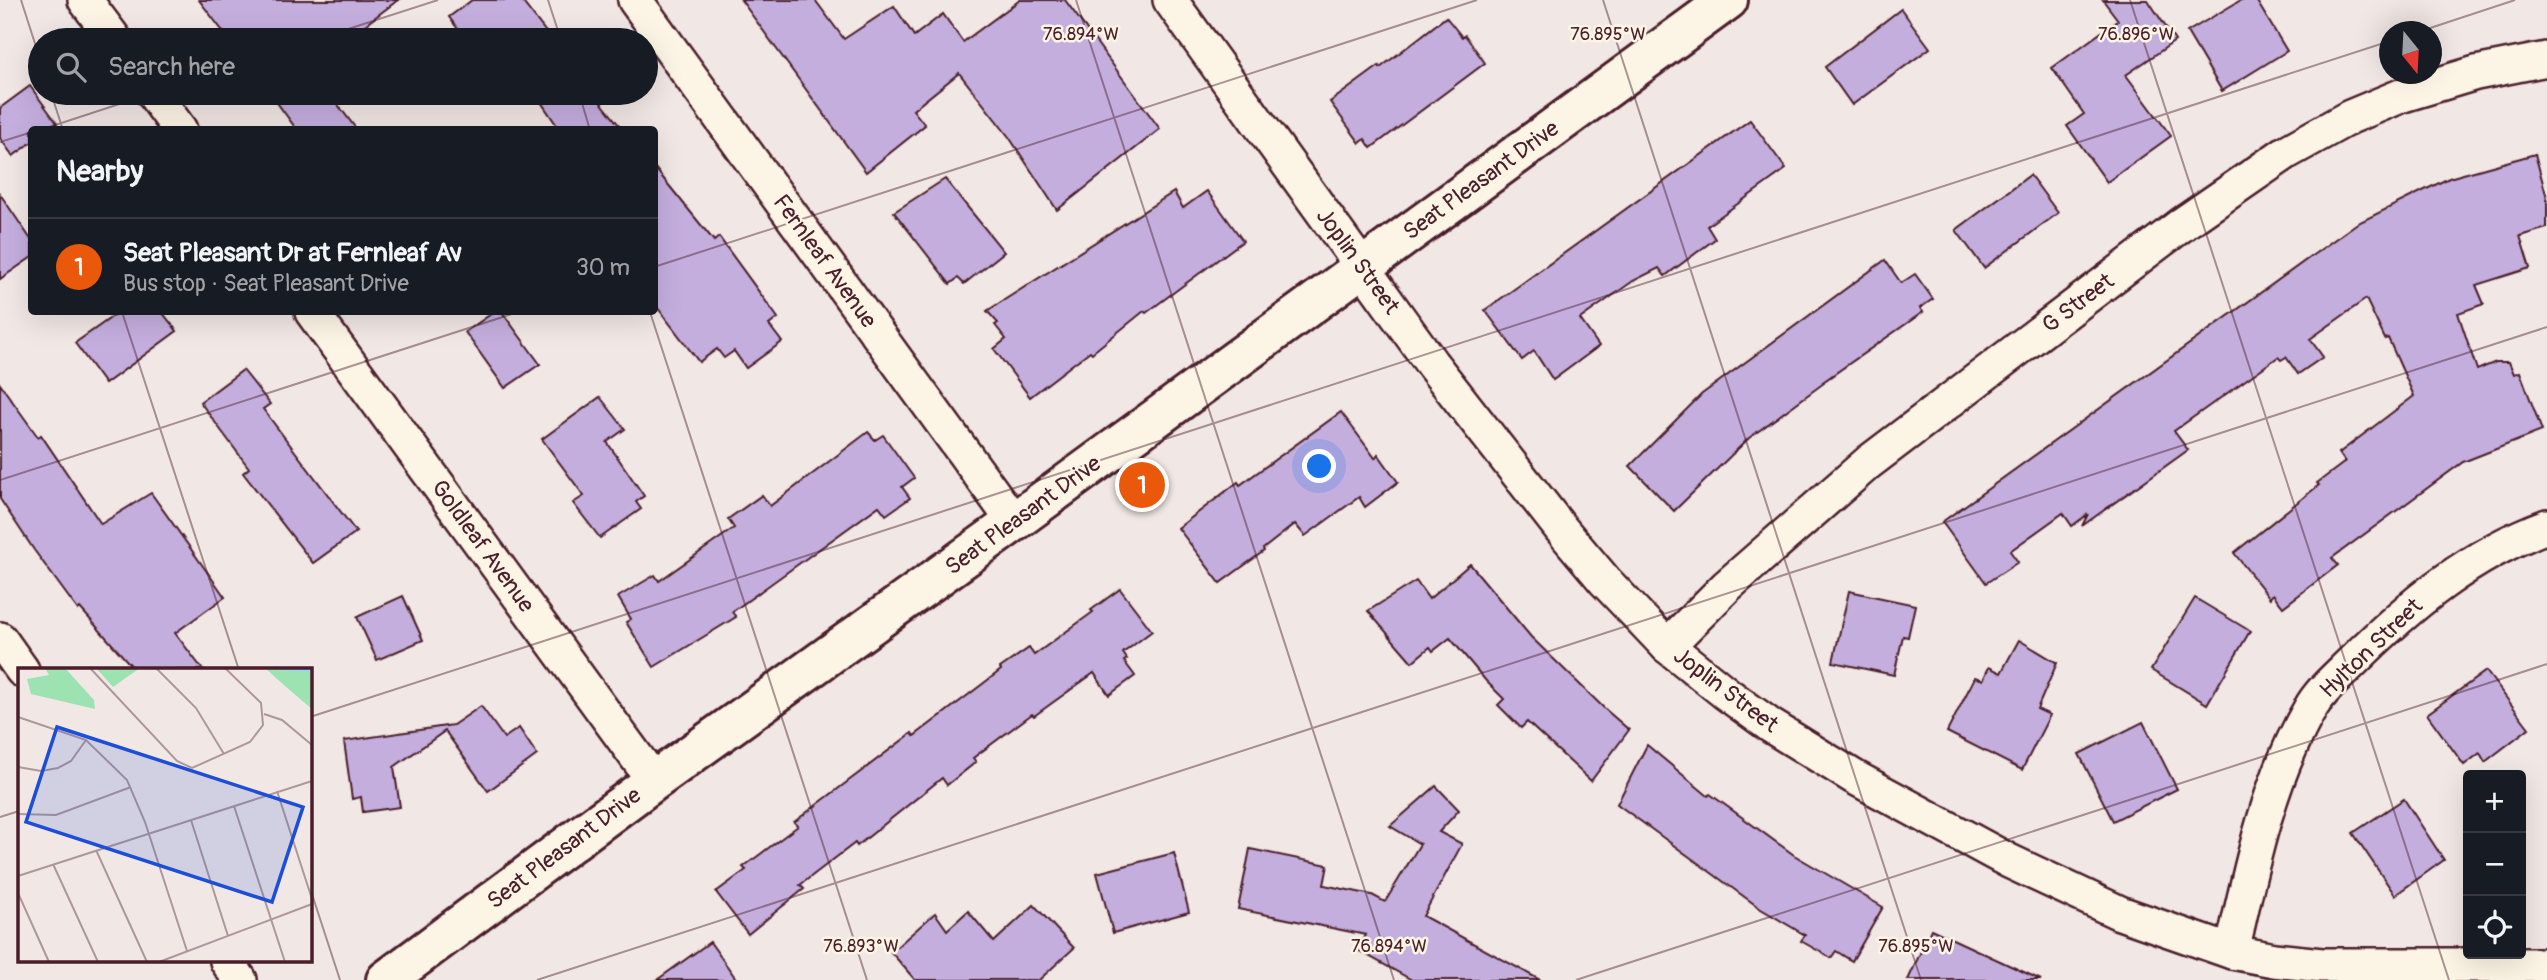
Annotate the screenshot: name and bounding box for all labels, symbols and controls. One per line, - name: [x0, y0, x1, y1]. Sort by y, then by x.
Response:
- north arrow: [2379, 21, 2442, 84]
- text: 76.894°W: [1043, 23, 1119, 46]
- text: 76.895°W: [1570, 23, 1646, 46]
- text: 76.896°W: [2098, 23, 2174, 46]
- search box: [28, 28, 658, 105]
- icon: search: [52, 48, 90, 86]
- text: Search here: [108, 51, 235, 83]
- street label: Seat Pleasant Drive: [1397, 113, 1565, 246]
- text: Nearby: [56, 153, 143, 190]
- street label: Fernleaf Avenue: [767, 188, 884, 334]
- street label: Joplin Street: [1310, 202, 1407, 320]
- text: Seat Pleasant Dr at Fernleaf Av: [123, 237, 462, 269]
- text: 1: [75, 253, 84, 282]
- text: 30 m: [576, 253, 630, 282]
- street label: G Street: [2036, 266, 2120, 339]
- text: Bus stop · Seat Pleasant Drive: [123, 269, 409, 298]
- street label: Seat Pleasant Drive: [939, 448, 1107, 581]
- your location: [1302, 449, 1336, 483]
- pin: 1: [1119, 459, 1165, 511]
- street label: Goldleaf Avenue: [425, 474, 541, 619]
- street label: Hylton Street: [2314, 591, 2429, 704]
- street label: Joplin Street: [1668, 641, 1785, 739]
- inset map: [18, 668, 312, 962]
- map controls: [2463, 770, 2526, 959]
- button: +: [2463, 770, 2526, 833]
- street label: Seat Pleasant Drive: [481, 780, 647, 915]
- button: −: [2463, 833, 2526, 896]
- button: locate: [2463, 896, 2526, 959]
- text: 76.893°W: [823, 935, 899, 958]
- text: 76.894°W: [1351, 935, 1427, 958]
- text: 76.895°W: [1878, 935, 1954, 958]

